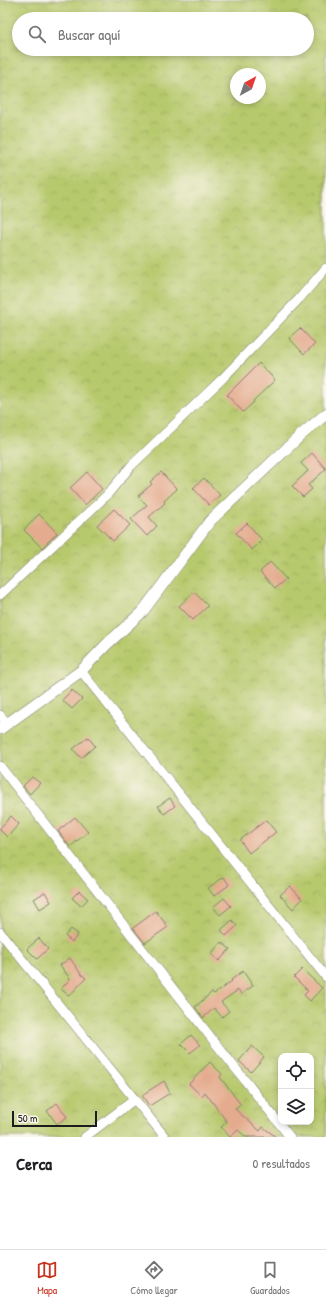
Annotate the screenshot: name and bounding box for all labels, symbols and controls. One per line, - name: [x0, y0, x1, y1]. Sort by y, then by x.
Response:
- search box: [12, 12, 314, 56]
- icon: search: [26, 23, 48, 45]
- text: Buscar aquí: [58, 24, 121, 45]
- north arrow: [230, 68, 266, 104]
- map controls: [278, 1053, 314, 1125]
- button: locate: [278, 1053, 314, 1089]
- button: layers: [278, 1089, 314, 1125]
- scale bar: [12, 1109, 97, 1128]
- text: 50 m: [18, 1111, 38, 1125]
- text: Cerca: [16, 1152, 52, 1175]
- text: 0 resultados: [252, 1154, 310, 1172]
- tab: Mapa: [36, 1259, 58, 1297]
- tab: Cómo llegar: [130, 1259, 178, 1297]
- tab: Guardados: [250, 1259, 290, 1297]

